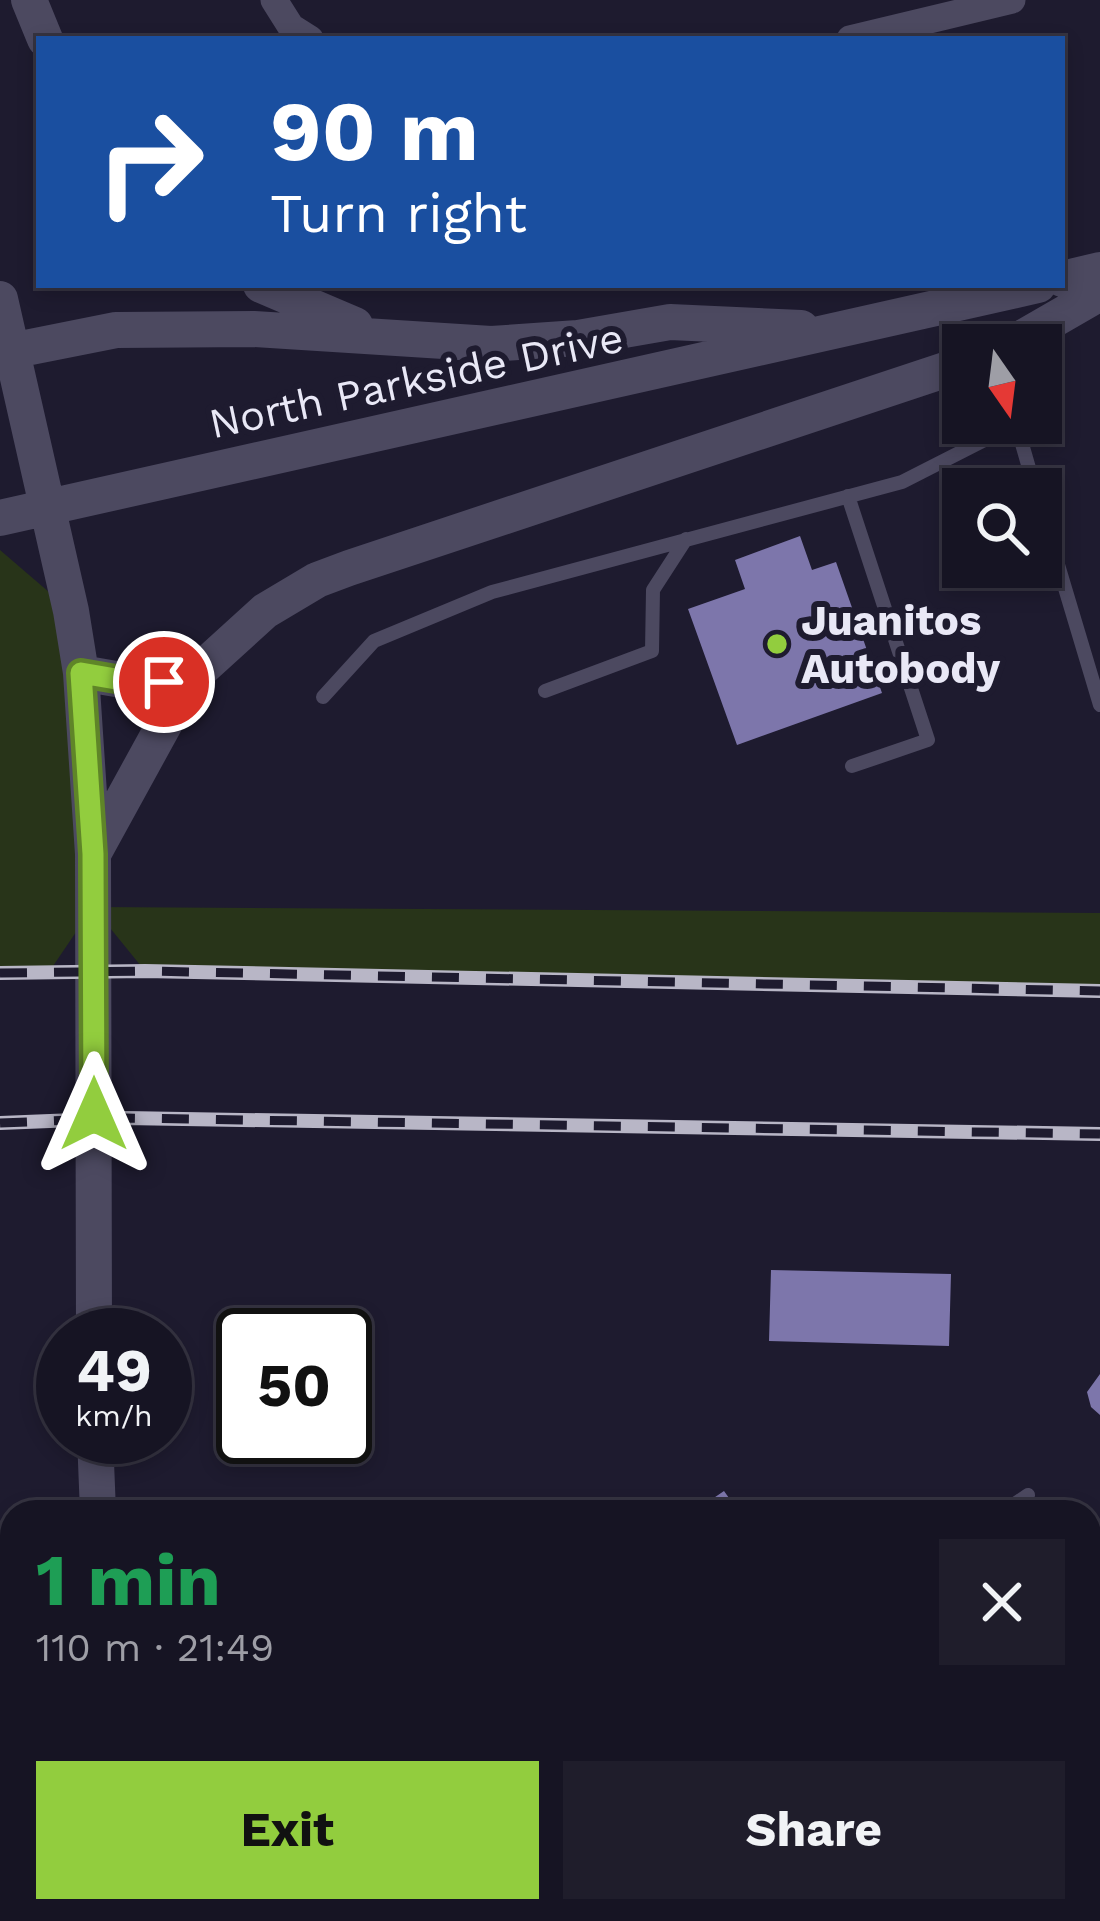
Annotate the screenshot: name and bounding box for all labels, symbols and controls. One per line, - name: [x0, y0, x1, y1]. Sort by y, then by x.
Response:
- text: 90 m: [270, 82, 479, 180]
- icon: right: [72, 84, 228, 240]
- text: Turn right: [270, 182, 527, 245]
- street label: North Parkside Drive: [205, 313, 628, 448]
- north arrow: [942, 324, 1062, 444]
- map controls: [942, 324, 1062, 588]
- button: search: [942, 468, 1062, 588]
- place label: Juanitos Autobody: [801, 596, 1001, 693]
- pin: [113, 631, 215, 733]
- marker: Juanitos Autobody: [764, 631, 790, 657]
- icon: arrive: [131, 649, 197, 715]
- position arrow: [31, 1051, 157, 1177]
- speed limit sign: 50: [216, 1308, 372, 1464]
- text: 49: [76, 1335, 152, 1406]
- text: km/h: [75, 1398, 153, 1433]
- text: 1 min: [36, 1538, 221, 1622]
- button: close: [939, 1539, 1065, 1665]
- text: 110 m · 21:49: [36, 1625, 274, 1670]
- button: Exit: [36, 1761, 539, 1899]
- button: Share: [563, 1761, 1065, 1899]

